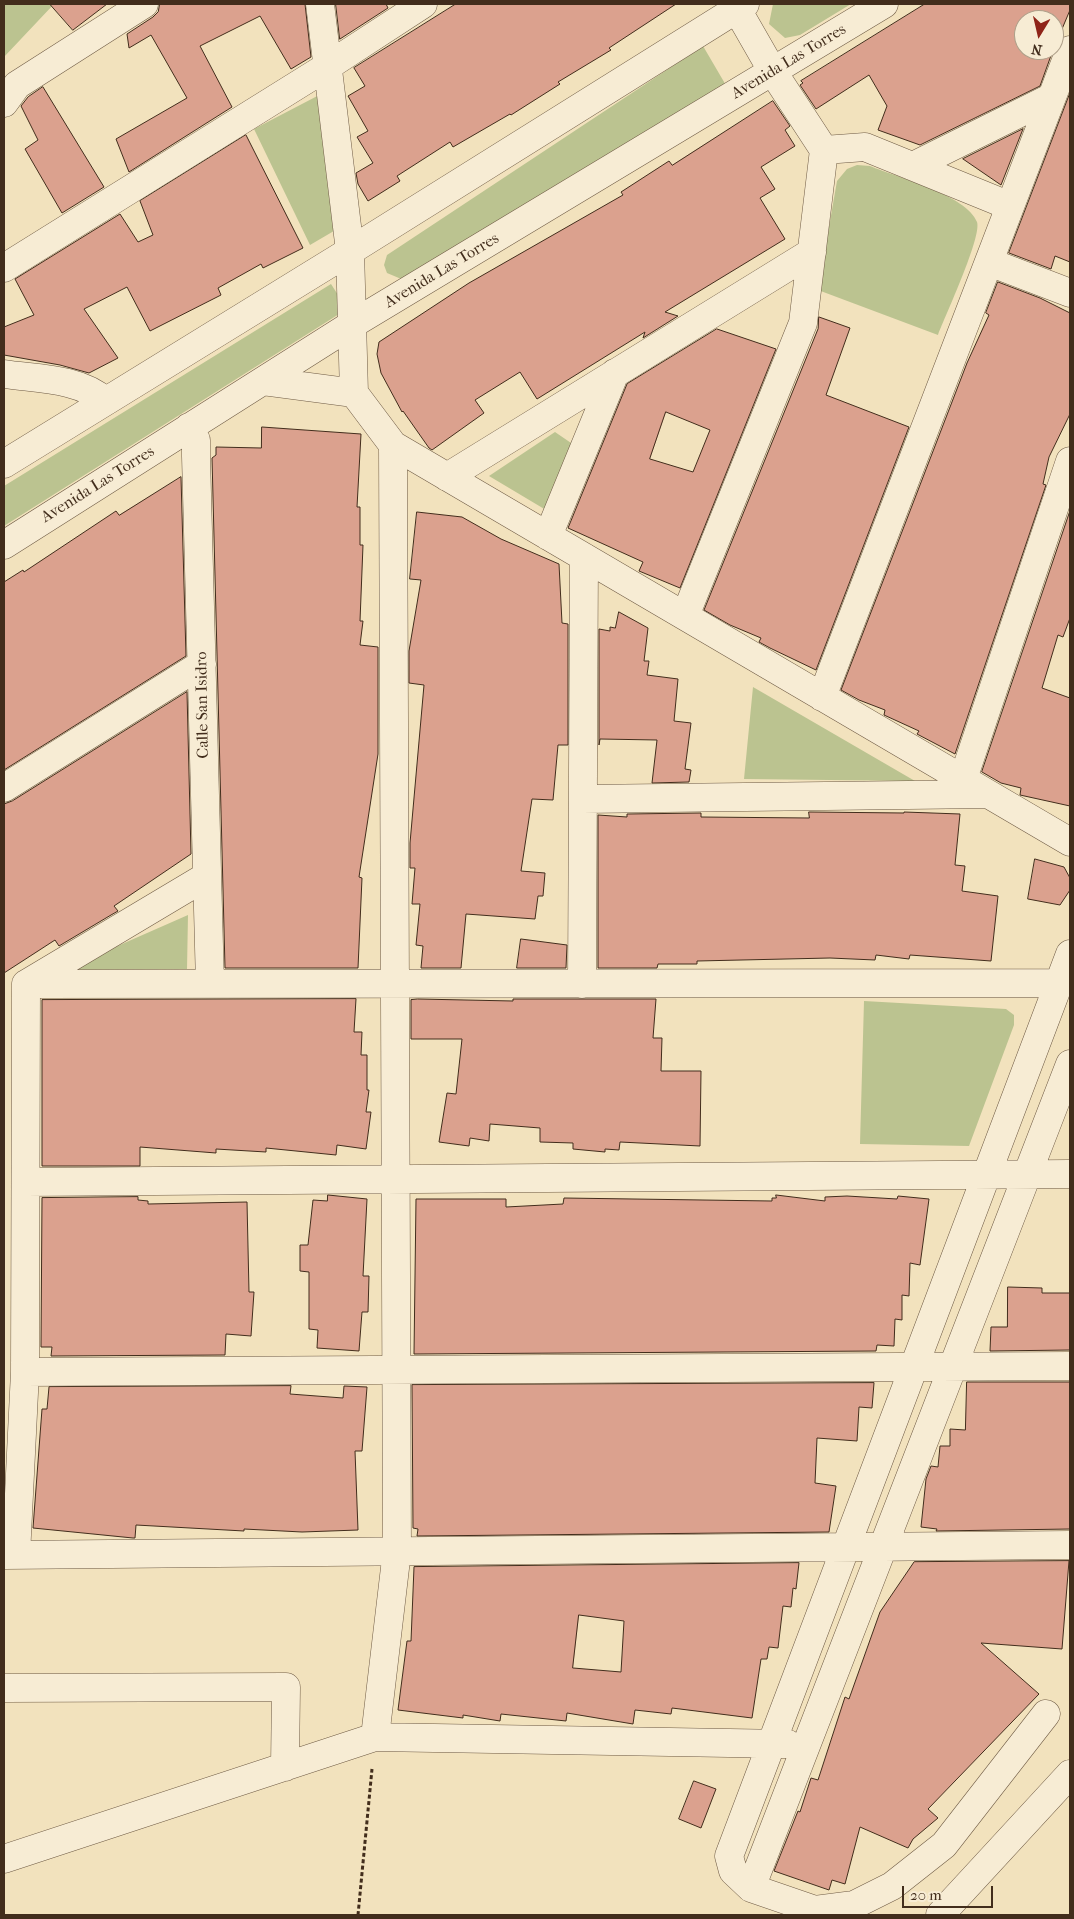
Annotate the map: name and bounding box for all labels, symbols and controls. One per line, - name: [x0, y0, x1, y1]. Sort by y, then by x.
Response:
- north arrow: [1014, 10, 1064, 60]
- street label: Avenida Las Torres: [728, 20, 850, 104]
- text: N: [1030, 40, 1043, 59]
- street label: Avenida Las Torres: [381, 229, 503, 313]
- street label: Avenida Las Torres: [38, 442, 158, 528]
- street label: Calle San Isidro: [192, 651, 214, 759]
- scale bar: [904, 1876, 995, 1908]
- text: 20 m: [910, 1886, 942, 1904]

